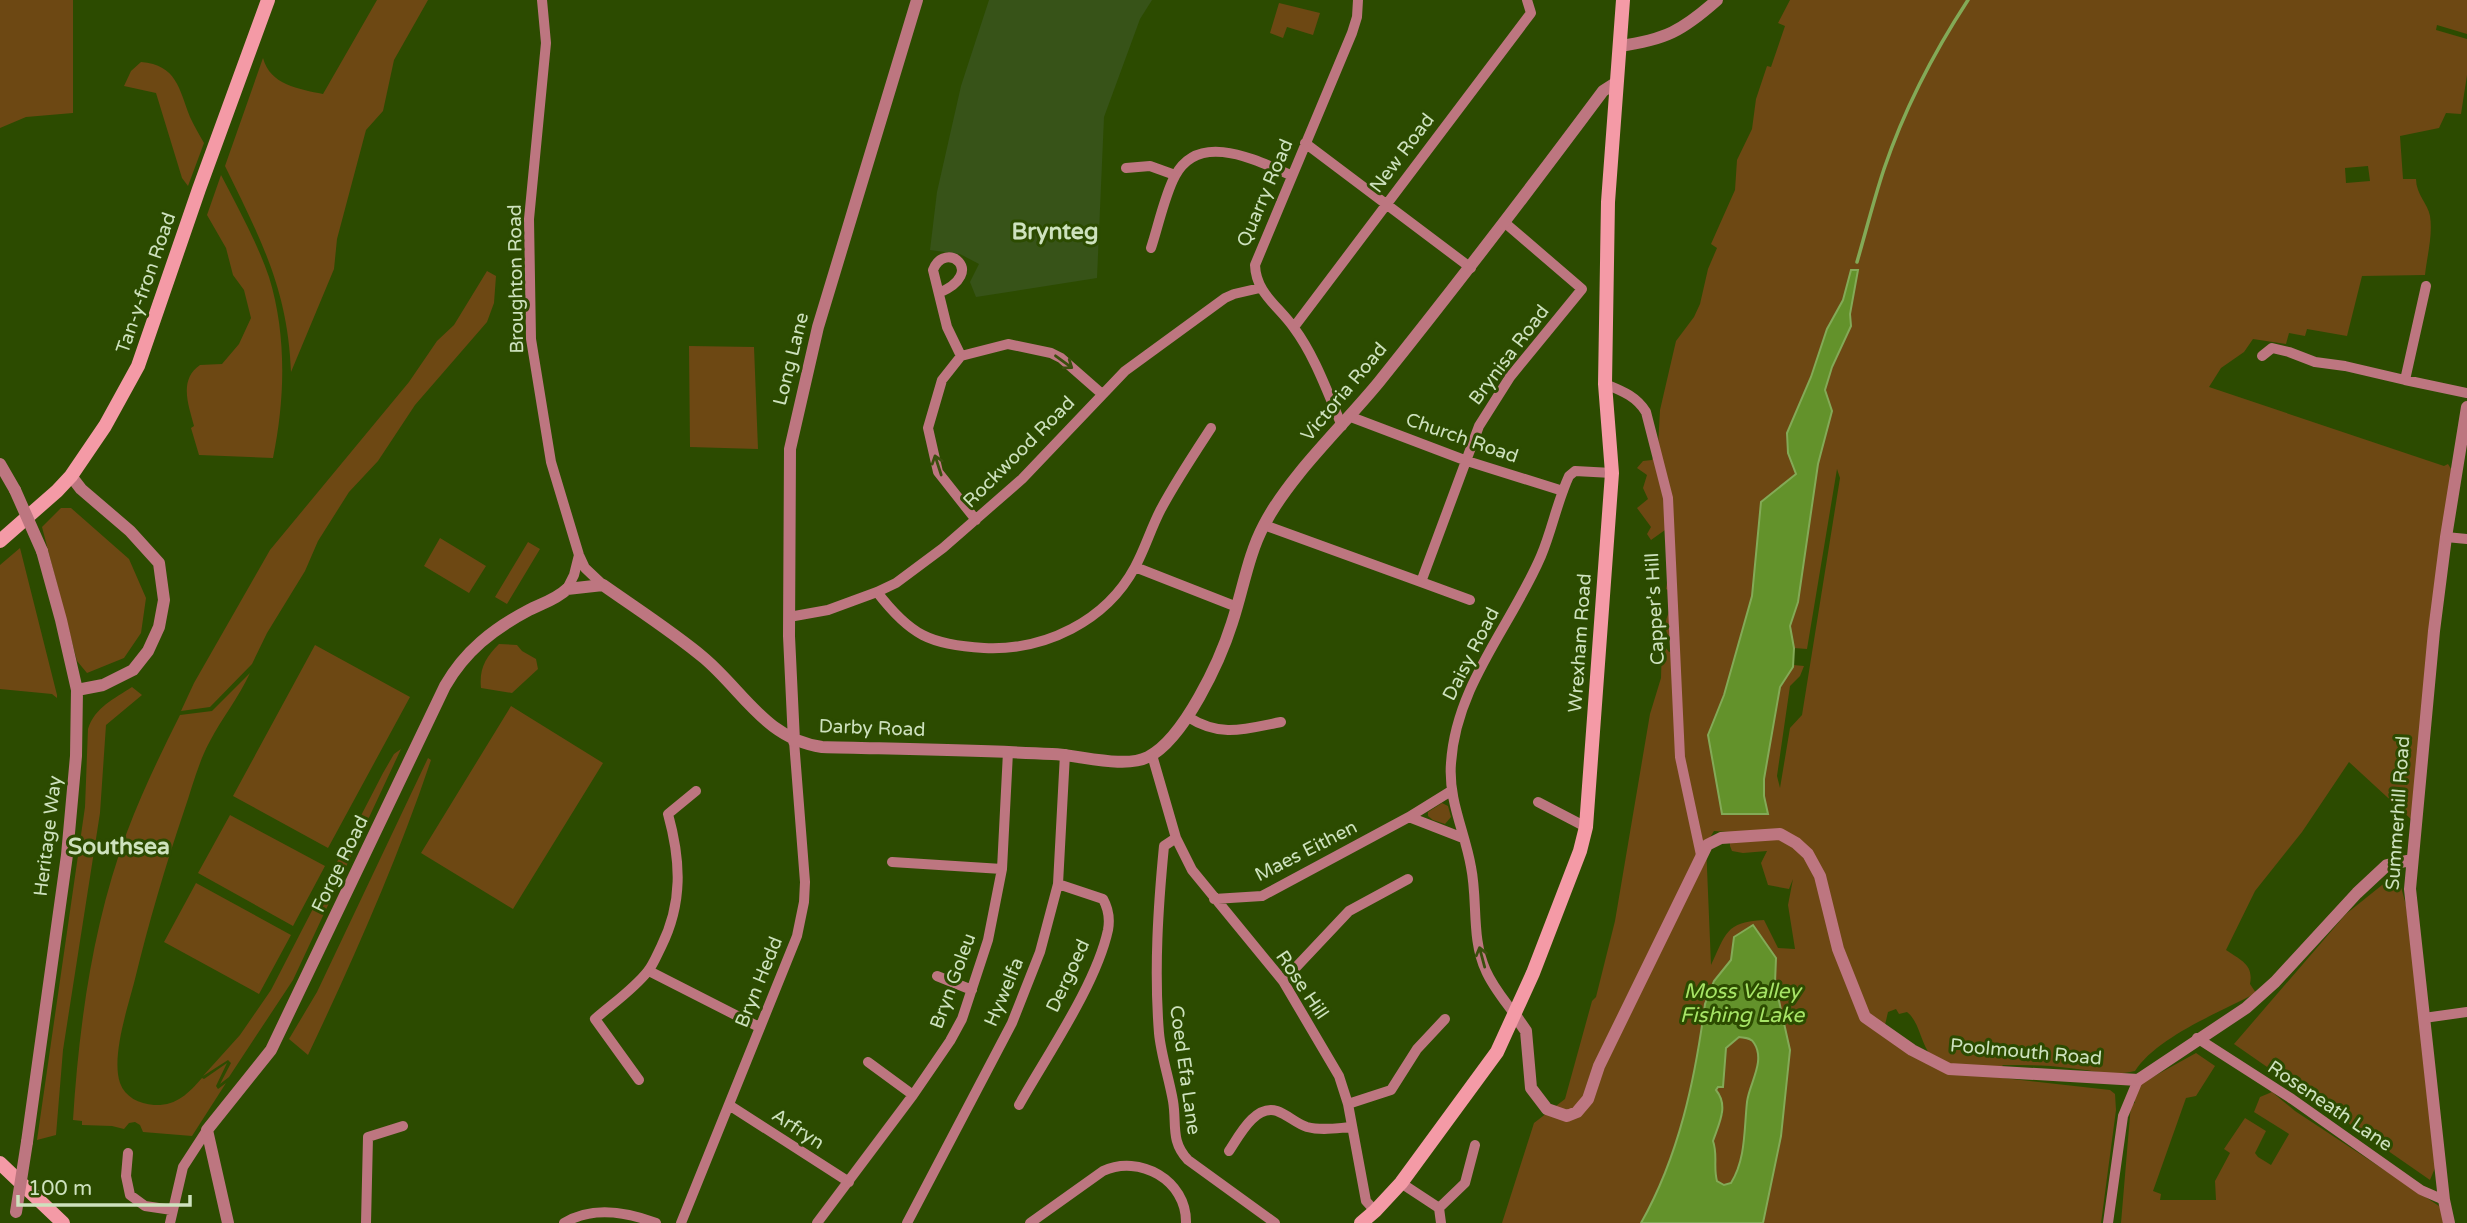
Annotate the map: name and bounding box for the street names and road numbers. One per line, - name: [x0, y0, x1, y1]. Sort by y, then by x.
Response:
- street label: New Road: [1365, 109, 1439, 197]
- street label: Quarry Road: [1232, 136, 1298, 250]
- street label: Broughton Road: [504, 204, 528, 354]
- street label: Tan-y-fron Road: [112, 210, 180, 356]
- street label: Brynisa Road: [1464, 301, 1554, 409]
- street label: Long Lane: [769, 310, 813, 408]
- street label: Victoria Road: [1296, 338, 1392, 446]
- street label: Rockwood Road: [959, 392, 1079, 512]
- street label: Church Road: [1403, 408, 1521, 468]
- street label: Capper's Hill: [1641, 552, 1669, 666]
- street label: Wrexham Road: [1564, 573, 1596, 713]
- street label: Daisy Road: [1438, 604, 1504, 704]
- street label: Darby Road: [818, 715, 926, 741]
- street label: Summerhill Road: [2382, 735, 2414, 891]
- street label: Heritage Way: [30, 774, 66, 898]
- street label: Forge Road: [307, 812, 373, 916]
- street label: Maes Eithen: [1251, 816, 1361, 886]
- street label: Bryn Goleu: [926, 930, 980, 1032]
- street label: Bryn Hedd: [731, 933, 787, 1031]
- street label: Dergoed: [1042, 936, 1094, 1016]
- street label: Rose Hill: [1271, 946, 1333, 1024]
- street label: Hywelfa: [980, 954, 1028, 1030]
- street label: Coed Efa Lane: [1165, 1004, 1205, 1136]
- street label: Poolmouth Road: [1949, 1034, 2103, 1070]
- street label: Roseneath Lane: [2264, 1056, 2396, 1156]
- street label: Arfryn: [768, 1104, 828, 1154]

